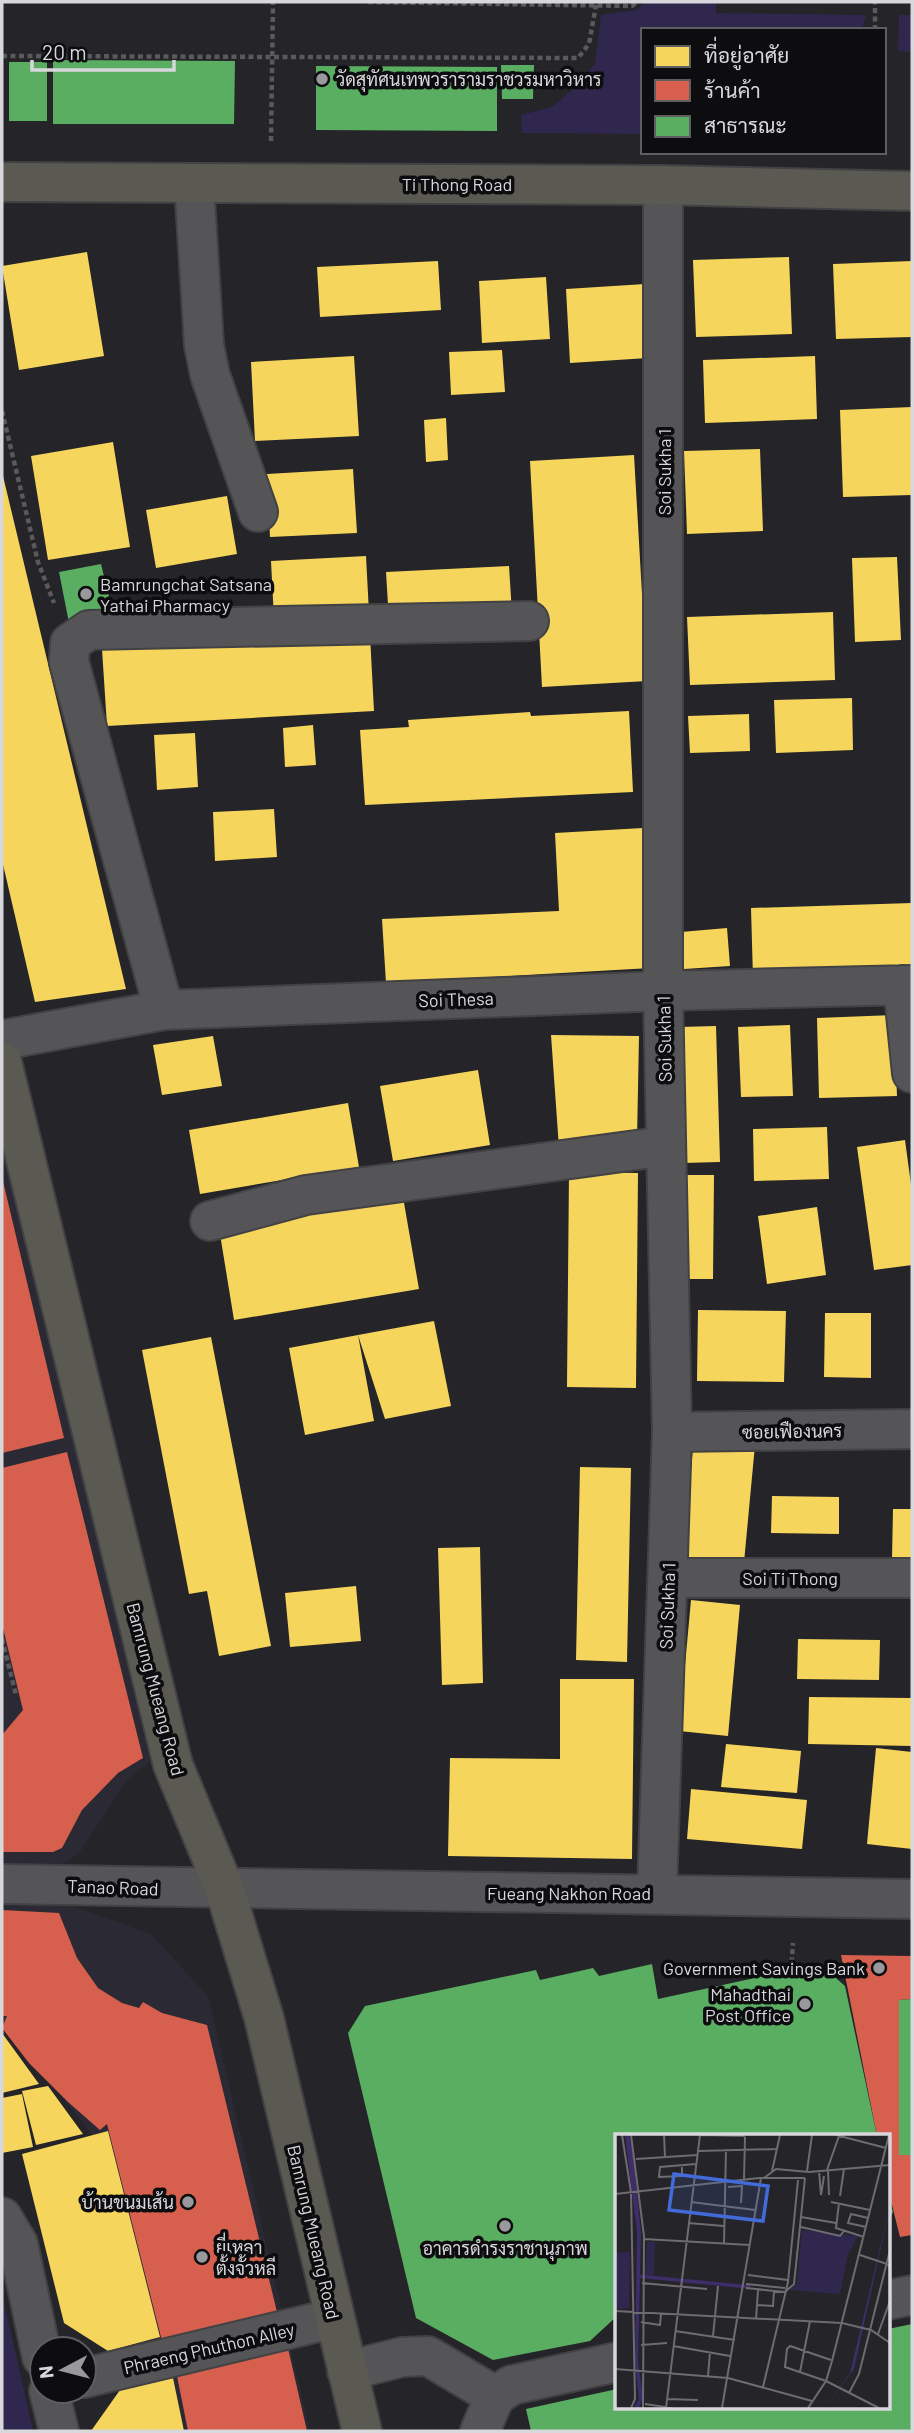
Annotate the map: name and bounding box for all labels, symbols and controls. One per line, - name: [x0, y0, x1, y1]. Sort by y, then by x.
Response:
- scale bar: [32, 28, 173, 72]
- legend: [641, 28, 886, 154]
- text: ที่อยู่อาศัย: [704, 36, 789, 71]
- text: 20 m: [42, 39, 87, 64]
- place label: วัดสุทัศนเทพวรารามราชวรมหาวิหาร: [336, 68, 602, 92]
- marker: วัดสุทัศนเทพวรารามราชวรมหาวิหาร: [314, 71, 330, 87]
- text: ร้านค้า: [704, 77, 761, 102]
- text: สาธารณะ: [704, 112, 787, 137]
- street label: Ti Thong Road: [402, 173, 512, 195]
- street label: Soi Sukha 1: [653, 429, 675, 515]
- place label: Bamrungchat Satsana Yathai Pharmacy: [100, 573, 272, 616]
- marker: Bamrungchat Satsana Yathai Pharmacy: [78, 586, 94, 602]
- street label: Soi Thesa: [418, 987, 494, 1011]
- street label: Soi Sukha 1: [652, 996, 676, 1082]
- street label: ซอยเฟืองนคร: [742, 1419, 843, 1443]
- street label: Soi Sukha 1: [654, 1562, 680, 1650]
- street label: Soi Ti Thong: [742, 1567, 838, 1589]
- street label: Bamrung Mueang Road: [122, 1600, 190, 1778]
- street label: Tanao Road: [67, 1874, 159, 1900]
- street label: Fueang Nakhon Road: [487, 1882, 651, 1904]
- place label: Government Savings Bank: [663, 1957, 865, 1979]
- marker: Government Savings Bank: [871, 1960, 887, 1976]
- place label: Mahadthai Post Office: [705, 1983, 791, 2026]
- marker: Mahadthai Post Office: [797, 1996, 813, 2012]
- inset map: [615, 2134, 890, 2408]
- street label: Bamrung Mueang Road: [283, 2143, 345, 2321]
- place label: บ้านขนมเส้น: [81, 2191, 174, 2213]
- marker: บ้านขนมเส้น: [180, 2194, 196, 2210]
- marker: อาคารดำรงราชานุภาพ: [497, 2218, 513, 2234]
- place label: ยี่เหลา ตั้งจั้วหลี: [216, 2232, 276, 2279]
- place label: อาคารดำรงราชานุภาพ: [422, 2237, 588, 2261]
- marker: ยี่เหลา ตั้งจั้วหลี: [194, 2249, 210, 2265]
- street label: Phraeng Phuthon Alley: [121, 2318, 297, 2378]
- north arrow: [28, 2335, 98, 2405]
- text: N: [33, 2364, 58, 2380]

